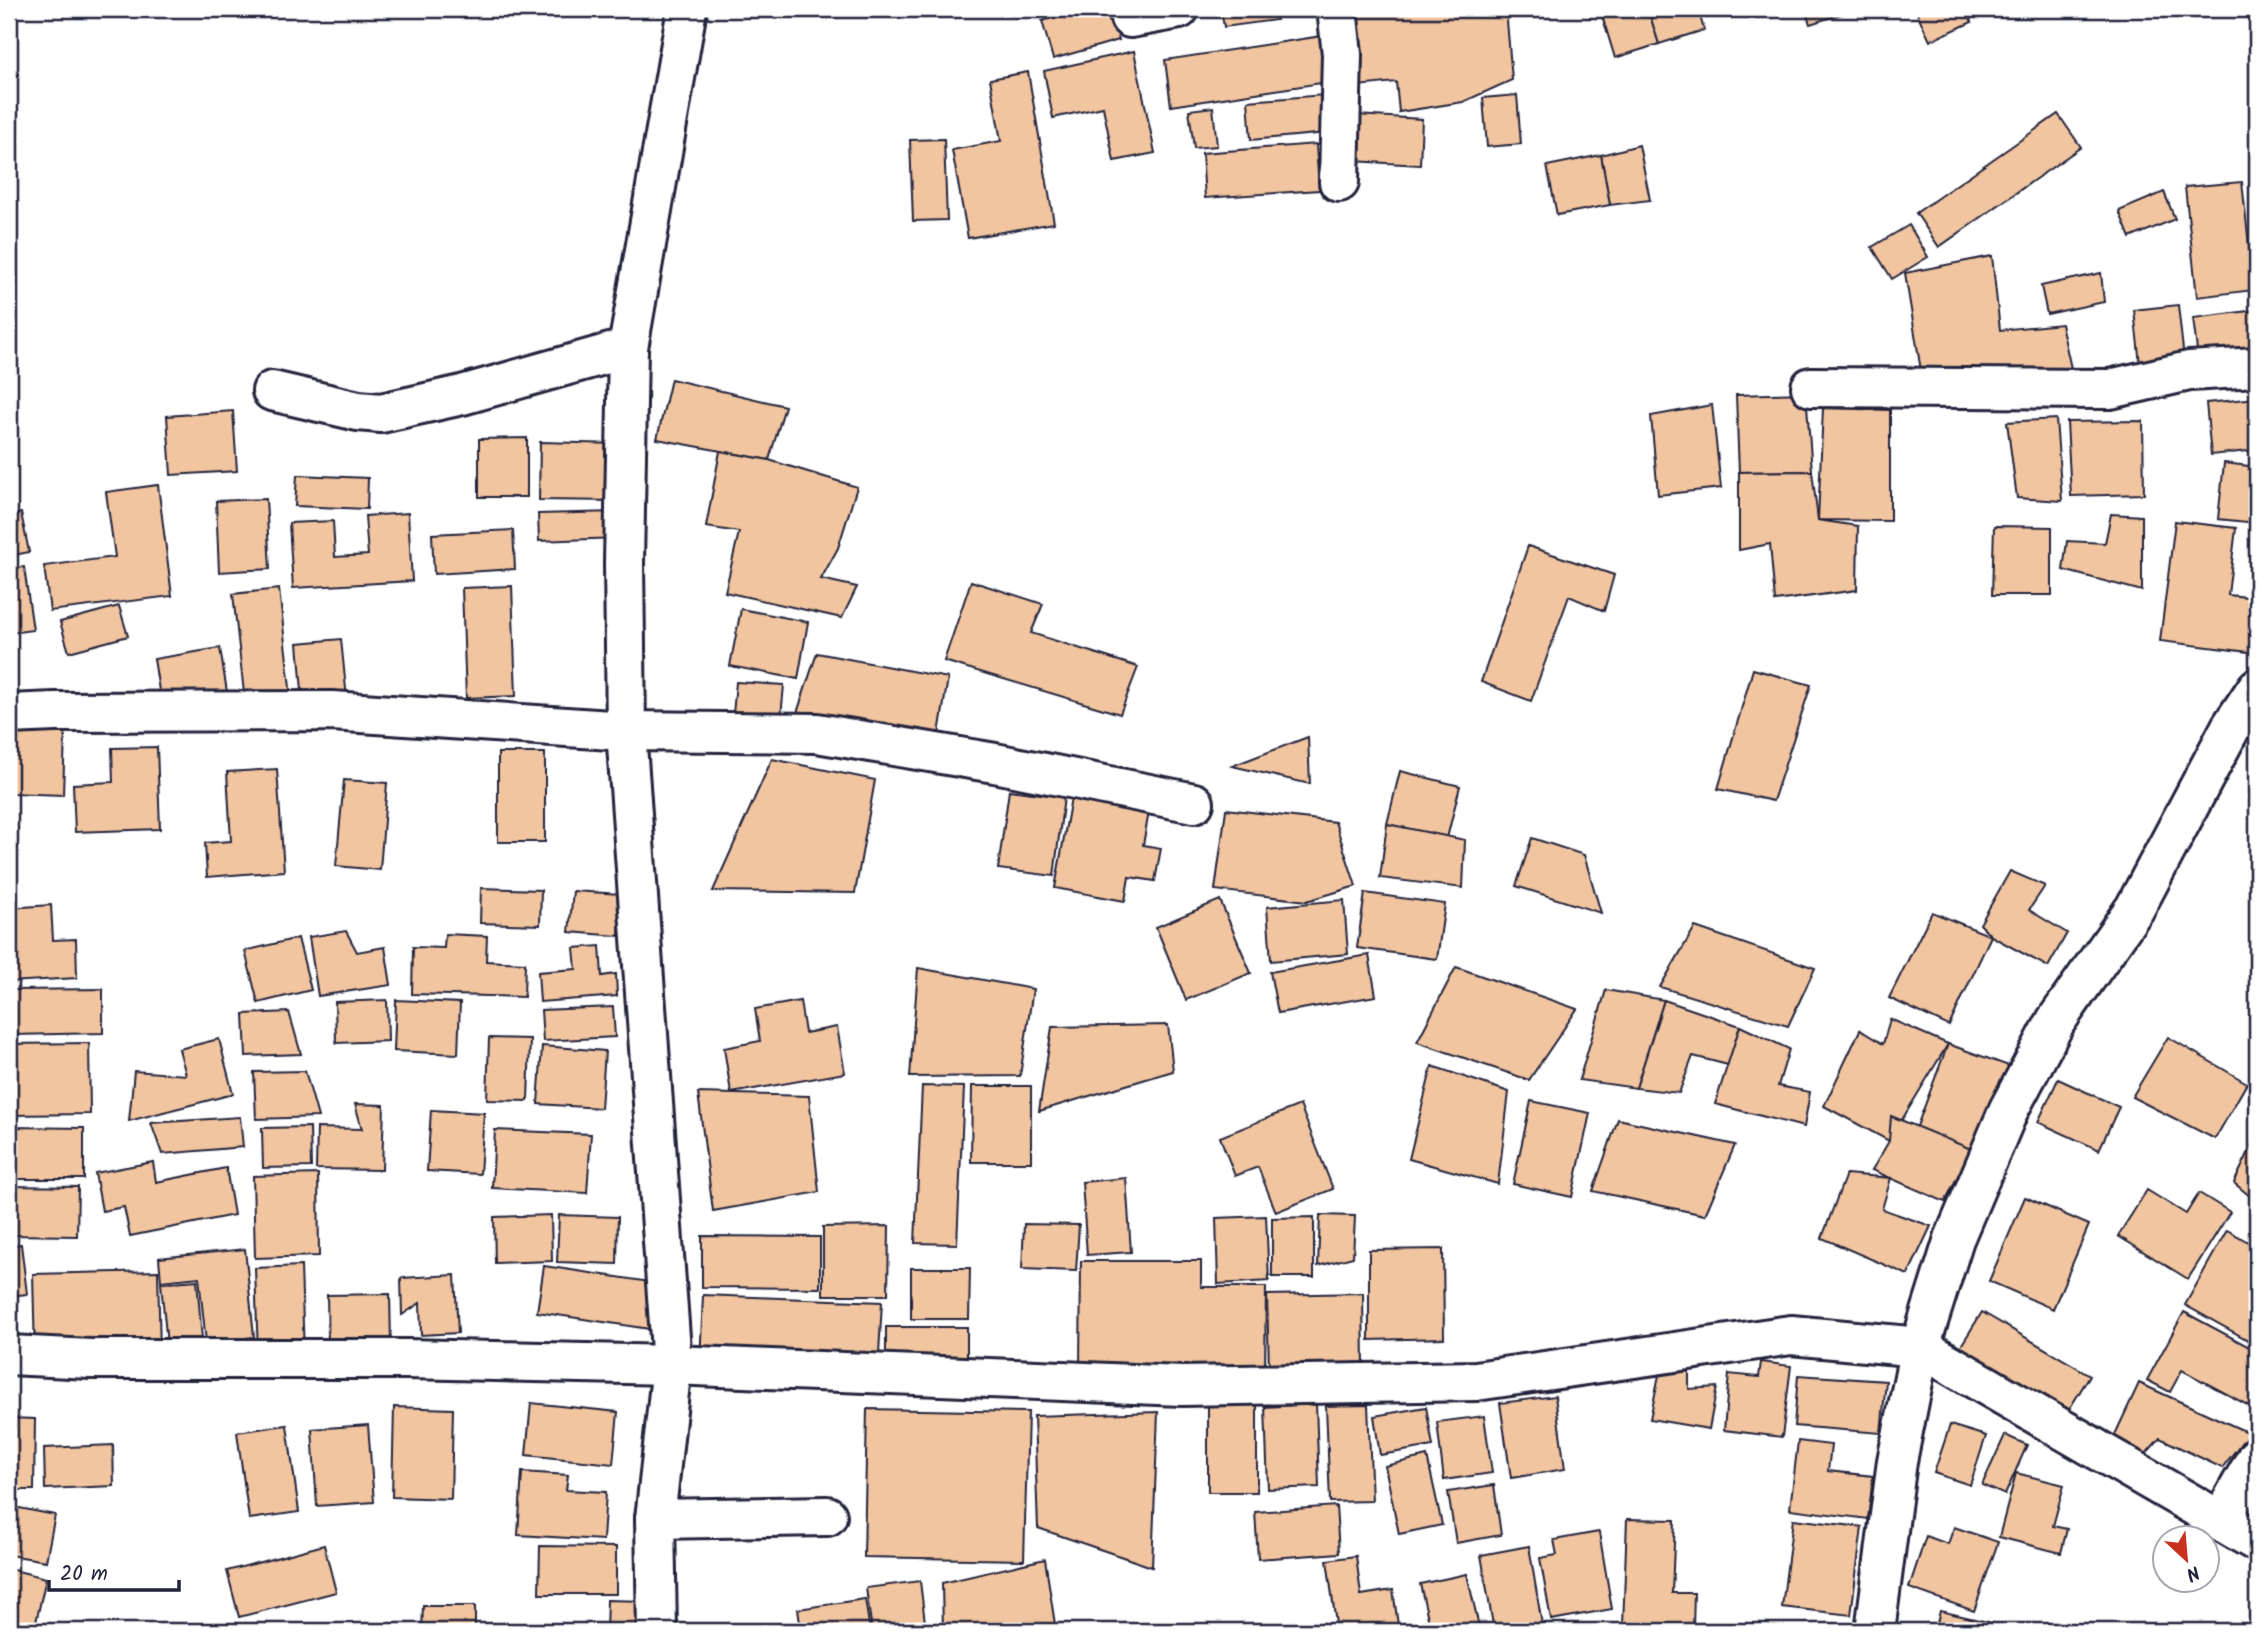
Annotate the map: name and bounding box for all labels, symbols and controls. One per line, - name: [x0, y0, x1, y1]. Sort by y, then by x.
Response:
- north arrow: [2150, 1524, 2220, 1594]
- scale bar: [49, 1549, 178, 1593]
- text: N: [2181, 1556, 2205, 1589]
- text: 20 m: [60, 1558, 108, 1591]

